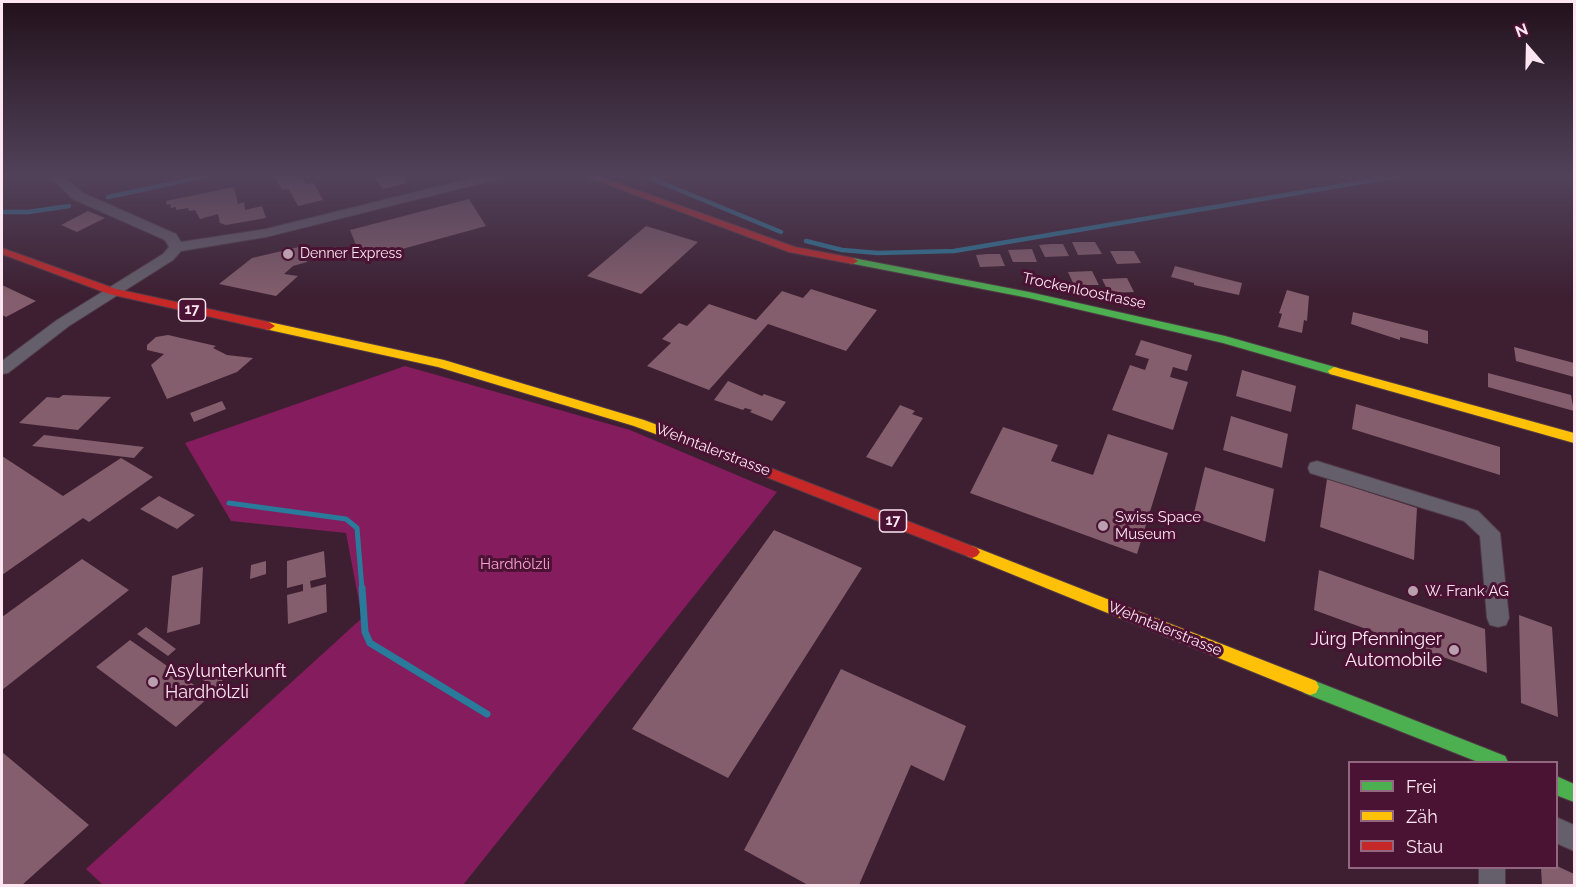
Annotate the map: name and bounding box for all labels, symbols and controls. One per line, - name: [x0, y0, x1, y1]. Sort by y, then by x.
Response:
- north arrow: [1498, 18, 1558, 78]
- text: N: [1513, 20, 1531, 42]
- place label: Denner Express: [300, 246, 402, 262]
- marker: Denner Express: [281, 247, 295, 261]
- street label: Trockenloostrasse: [1021, 269, 1147, 313]
- road number: 17: [178, 299, 206, 321]
- street label: Wehntalerstrasse: [653, 420, 773, 480]
- place label: Swiss Space Museum: [1115, 508, 1201, 543]
- road number: 17: [880, 510, 906, 532]
- marker: Swiss Space Museum: [1096, 519, 1110, 533]
- park label: Hardhölzli: [480, 555, 550, 573]
- place label: W. Frank AG: [1425, 582, 1509, 600]
- marker: W. Frank AG: [1406, 584, 1420, 598]
- street label: Wehntalerstrasse: [1105, 598, 1225, 660]
- place label: Jürg Pfenninger Automobile: [1310, 629, 1442, 672]
- marker: Jürg Pfenninger Automobile: [1447, 643, 1461, 657]
- place label: Asylunterkunft Hardhölzli: [165, 661, 287, 704]
- marker: Asylunterkunft Hardhölzli: [146, 675, 160, 689]
- legend: [1348, 761, 1558, 869]
- text: Frei: [1406, 776, 1436, 797]
- text: Zäh: [1406, 806, 1438, 827]
- text: Stau: [1406, 836, 1443, 857]

